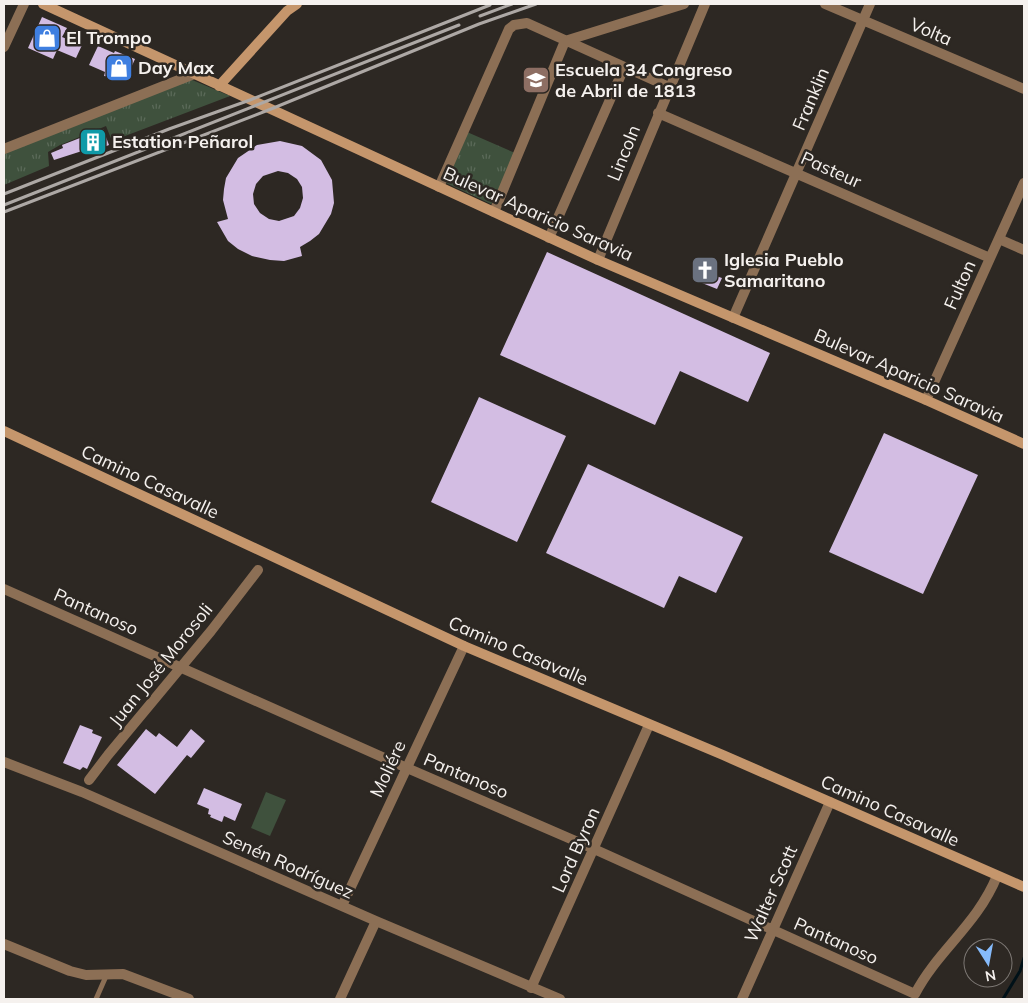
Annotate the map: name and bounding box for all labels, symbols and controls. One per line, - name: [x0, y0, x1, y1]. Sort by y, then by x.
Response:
- street label: Volta: [907, 13, 956, 51]
- shop icon: El Trompo: [32, 23, 62, 53]
- place label: El Trompo: [66, 26, 152, 49]
- shop icon: Day Max: [104, 53, 134, 83]
- place label: Day Max: [138, 56, 215, 79]
- place label: Escuela 34 Congreso de Abril de 1813: [555, 58, 733, 102]
- street label: Franklin: [787, 64, 834, 134]
- school or university icon: Escuela 34 Congreso de Abril de 1813: [521, 65, 551, 95]
- street label: Lincoln: [602, 121, 645, 184]
- building icon: Estation Peñarol: [78, 127, 108, 157]
- place label: Estation Peñarol: [112, 130, 253, 153]
- street label: Pasteur: [797, 146, 865, 193]
- street label: Bulevar Aparicio Saravia: [440, 161, 637, 266]
- place label: Iglesia Pueblo Samaritano: [724, 248, 844, 292]
- church icon: Iglesia Pueblo Samaritano: [690, 255, 720, 285]
- street label: Fulton: [939, 257, 981, 313]
- street label: Bulevar Aparicio Saravia: [811, 323, 1008, 428]
- street label: Camino Casavalle: [78, 440, 223, 524]
- street label: Pantanoso: [51, 583, 142, 640]
- street label: Juan José Morosoli: [104, 598, 217, 731]
- street label: Camino Casavalle: [445, 611, 591, 690]
- street label: Moliére: [364, 737, 411, 801]
- street label: Pantanoso: [420, 747, 512, 804]
- street label: Camino Casavalle: [817, 770, 963, 851]
- street label: Lord Byron: [547, 804, 605, 896]
- street label: Senén Rodríguez: [219, 825, 357, 904]
- street label: Walter Scott: [739, 842, 802, 946]
- street label: Pantanoso: [791, 912, 882, 969]
- north arrow: [963, 938, 1013, 988]
- text: N: [984, 966, 997, 986]

